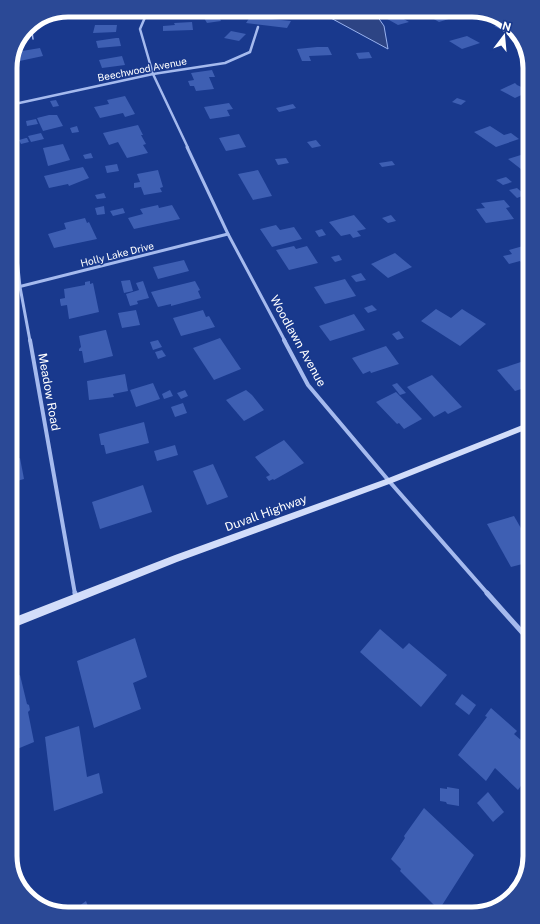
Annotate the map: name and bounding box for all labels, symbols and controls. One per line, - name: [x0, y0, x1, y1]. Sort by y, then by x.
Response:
- north arrow: [484, 16, 524, 56]
- text: N: [501, 19, 513, 33]
- street label: Beechwood Avenue: [96, 54, 188, 84]
- street label: Holly Lake Drive: [79, 239, 155, 269]
- street label: Woodlawn Avenue: [267, 293, 329, 389]
- street label: Meadow Road: [35, 352, 63, 432]
- street label: Duvall Highway: [223, 491, 309, 534]

